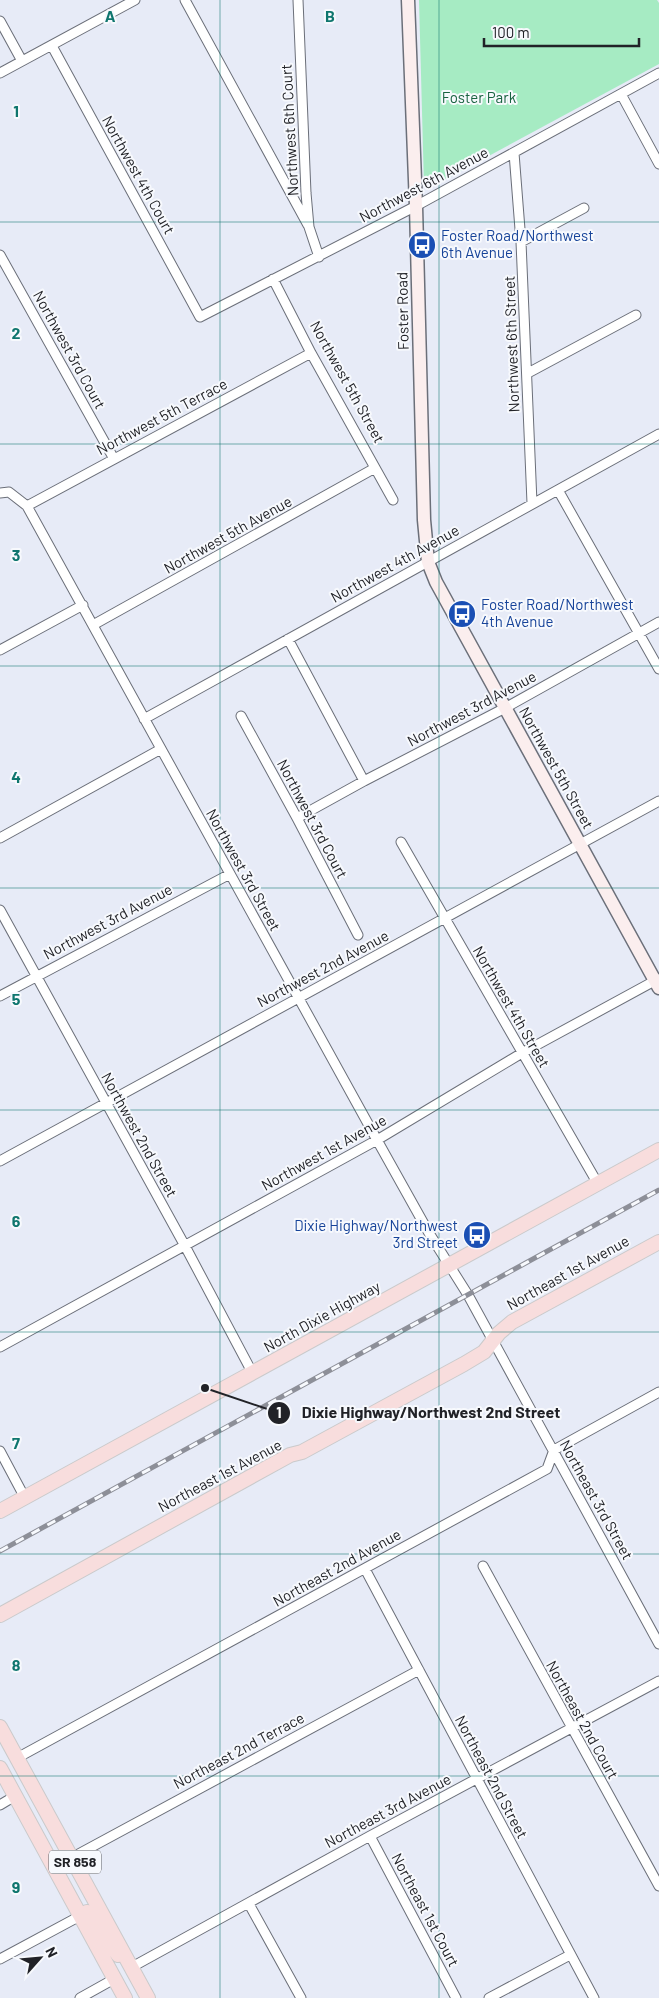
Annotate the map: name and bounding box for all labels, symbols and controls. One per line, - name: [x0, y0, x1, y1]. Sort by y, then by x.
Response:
- text: A: [105, 6, 116, 25]
- text: B: [325, 6, 335, 25]
- scale bar: [484, 15, 639, 47]
- text: 100 m: [492, 23, 530, 41]
- street label: Northwest 6th Court: [277, 64, 301, 197]
- park label: Foster Park: [442, 88, 517, 106]
- text: 1: [13, 101, 19, 120]
- street label: Northwest 4th Court: [99, 112, 179, 237]
- street label: Northwest 6th Avenue: [356, 143, 491, 226]
- place label: Foster Road/Northwest 6th Avenue: [441, 226, 594, 261]
- bus stop icon: Foster Road/Northwest 6th Avenue: [407, 230, 437, 260]
- street label: Foster Road: [392, 272, 412, 350]
- street label: Northwest 6th Street: [500, 275, 522, 413]
- street label: Northwest 3rd Court: [30, 287, 110, 412]
- street label: Northwest 5th Street: [307, 317, 389, 446]
- text: 2: [12, 323, 21, 342]
- street label: Northwest 5th Terrace: [93, 374, 230, 458]
- street label: Northwest 5th Avenue: [160, 491, 295, 577]
- street label: Northwest 4th Avenue: [327, 520, 462, 606]
- text: 3: [12, 545, 20, 564]
- place label: Foster Road/Northwest 4th Avenue: [481, 595, 634, 630]
- bus stop icon: Foster Road/Northwest 4th Avenue: [447, 599, 477, 629]
- street label: Northwest 3rd Avenue: [404, 666, 539, 750]
- street label: Northwest 5th Street: [516, 703, 598, 832]
- street label: Northwest 3rd Court: [274, 756, 352, 881]
- text: 4: [11, 767, 21, 786]
- street label: Northwest 3rd Street: [203, 805, 285, 934]
- street label: Northwest 3rd Avenue: [40, 879, 175, 963]
- street label: Northwest 2nd Avenue: [254, 926, 391, 1010]
- street label: Northwest 4th Street: [470, 943, 554, 1070]
- text: 5: [12, 989, 21, 1008]
- street label: Northwest 2nd Street: [98, 1069, 182, 1200]
- street label: Northwest 1st Avenue: [258, 1110, 389, 1194]
- text: 6: [12, 1211, 21, 1230]
- place label: Dixie Highway/Northwest 3rd Street: [294, 1216, 458, 1251]
- bus stop icon: Dixie Highway/Northwest 3rd Street: [462, 1220, 492, 1250]
- street label: Northeast 1st Avenue: [503, 1231, 632, 1313]
- street label: North Dixie Highway: [260, 1277, 383, 1356]
- callout: Dixie Highway/Northwest 2nd Street: [266, 1397, 570, 1428]
- text: Dixie Highway/Northwest 2nd Street: [302, 1402, 560, 1421]
- text: 1: [276, 1403, 282, 1421]
- text: 7: [12, 1433, 20, 1452]
- street label: Northeast 1st Avenue: [155, 1435, 284, 1515]
- street label: Northeast 3rd Street: [557, 1437, 637, 1562]
- street label: Northeast 2nd Avenue: [269, 1524, 404, 1610]
- text: 8: [12, 1655, 21, 1674]
- street label: Northeast 2nd Court: [543, 1657, 623, 1782]
- street label: Northeast 2nd Terrace: [170, 1708, 307, 1792]
- street label: Northeast 2nd Street: [452, 1712, 532, 1841]
- street label: Northeast 3rd Avenue: [321, 1769, 454, 1851]
- road number: SR 858: [49, 1850, 101, 1874]
- street label: Northeast 1st Court: [388, 1850, 463, 1969]
- text: 9: [12, 1877, 20, 1896]
- north arrow: [15, 1933, 65, 1983]
- text: N: [42, 1944, 62, 1960]

